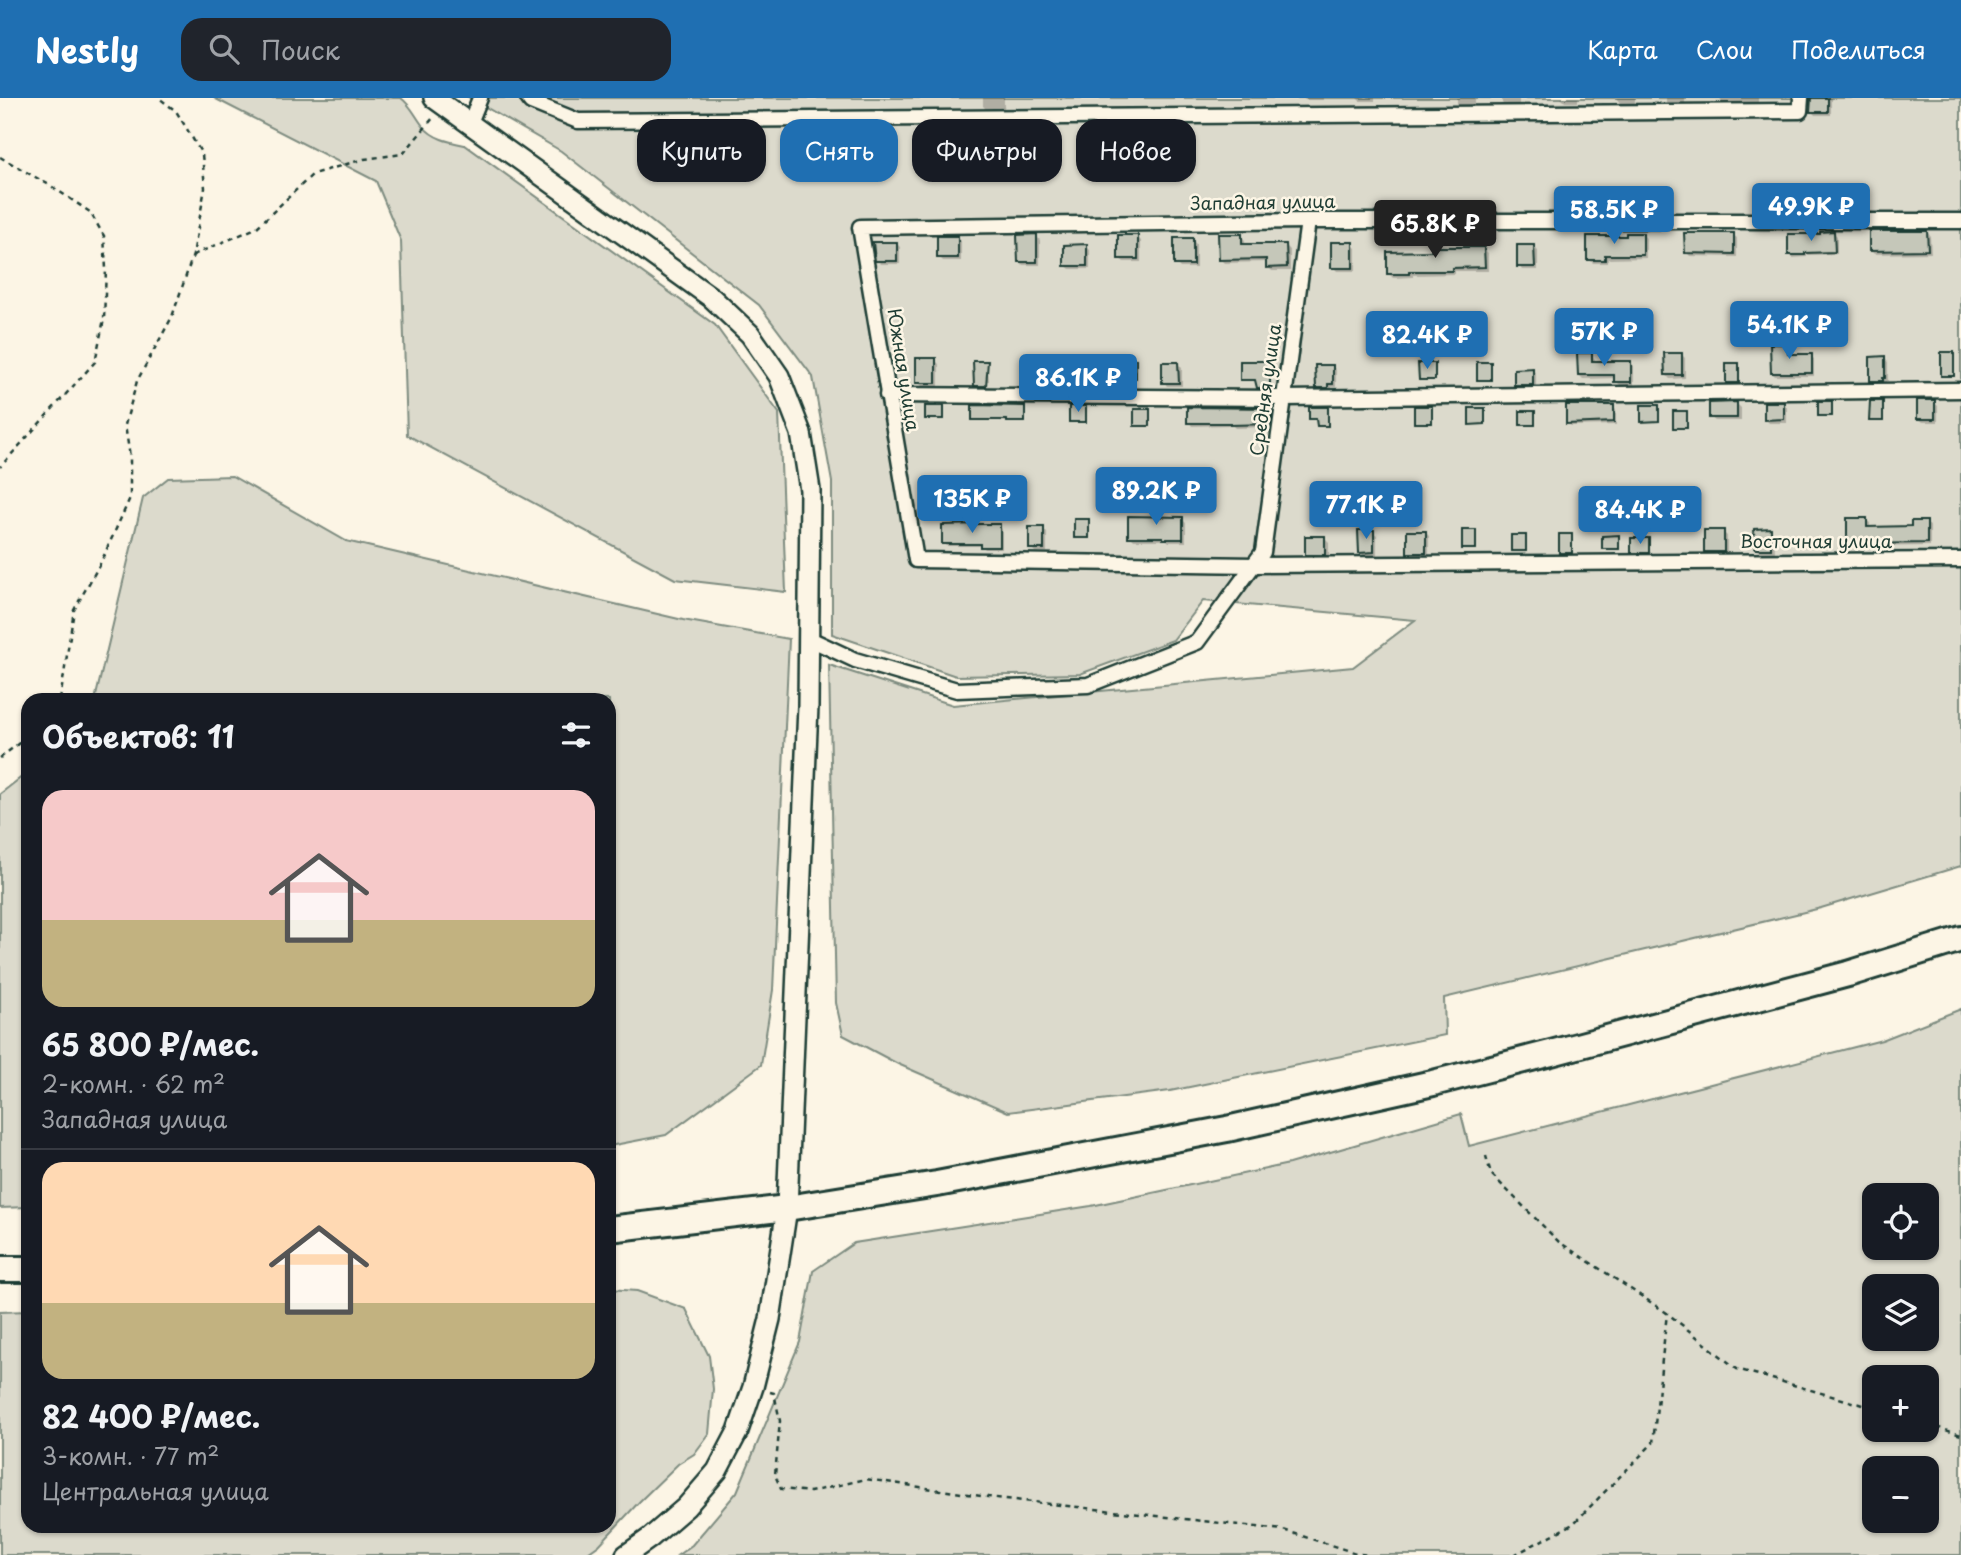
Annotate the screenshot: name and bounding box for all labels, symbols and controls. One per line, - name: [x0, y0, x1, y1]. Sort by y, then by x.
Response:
- search box: [181, 18, 671, 81]
- text: Nestly: [35, 24, 139, 74]
- icon: search: [205, 30, 243, 68]
- text: Поиск: [261, 30, 340, 69]
- text: Карта: [1587, 31, 1658, 67]
- text: Слои: [1696, 31, 1753, 67]
- text: Поделиться: [1791, 31, 1926, 67]
- chip: Купить: [637, 119, 766, 182]
- chip: Снять: [780, 119, 898, 182]
- chip: Фильтры: [912, 119, 1062, 182]
- chip: Новое: [1076, 119, 1196, 182]
- pin: 49.9K ₽: [1746, 184, 1876, 243]
- pin: 58.5K ₽: [1549, 186, 1679, 246]
- street label: Западная улица: [1190, 187, 1336, 216]
- text: 49.9K ₽: [1768, 188, 1854, 223]
- text: 58.5K ₽: [1570, 191, 1658, 226]
- pin: 65.8K ₽: [1370, 200, 1500, 260]
- text: 65.8K ₽: [1390, 205, 1480, 240]
- pin: 54.1K ₽: [1724, 302, 1854, 361]
- text: 54.1K ₽: [1746, 306, 1832, 341]
- street label: Южная улица: [881, 307, 928, 434]
- pin: 57K ₽: [1555, 308, 1653, 368]
- pin: 82.4K ₽: [1362, 312, 1492, 371]
- text: 57K ₽: [1570, 313, 1638, 348]
- text: 82.4K ₽: [1382, 316, 1472, 351]
- street label: Средняя улица: [1242, 321, 1287, 458]
- pin: 86.1K ₽: [1013, 354, 1143, 414]
- text: 86.1K ₽: [1035, 359, 1121, 394]
- pin: 89.2K ₽: [1091, 468, 1221, 527]
- text: 89.2K ₽: [1112, 472, 1200, 507]
- pin: 135K ₽: [915, 476, 1029, 535]
- text: 135K ₽: [933, 480, 1011, 515]
- pin: 77.1K ₽: [1301, 482, 1431, 541]
- text: 77.1K ₽: [1325, 486, 1407, 521]
- pin: 84.4K ₽: [1575, 486, 1705, 546]
- text: 84.4K ₽: [1594, 491, 1686, 526]
- street label: Восточная улица: [1740, 527, 1893, 554]
- text: Объектов: 11: [42, 713, 235, 758]
- icon: filters: [557, 716, 595, 754]
- icon: home: [256, 835, 382, 961]
- text: 65 800 ₽/мес.: [42, 1021, 259, 1066]
- text: 2-комн. · 62 m²: [42, 1066, 225, 1101]
- text: Западная улица: [42, 1101, 227, 1136]
- map controls: [1862, 1183, 1939, 1533]
- button: locate: [1862, 1183, 1939, 1260]
- icon: home: [256, 1207, 382, 1333]
- button: layers: [1862, 1274, 1939, 1351]
- button: +: [1862, 1365, 1939, 1442]
- text: 82 400 ₽/мес.: [42, 1393, 260, 1438]
- text: 3-комн. · 77 m²: [42, 1438, 219, 1473]
- button: −: [1862, 1456, 1939, 1533]
- text: Центральная улица: [42, 1473, 269, 1508]

